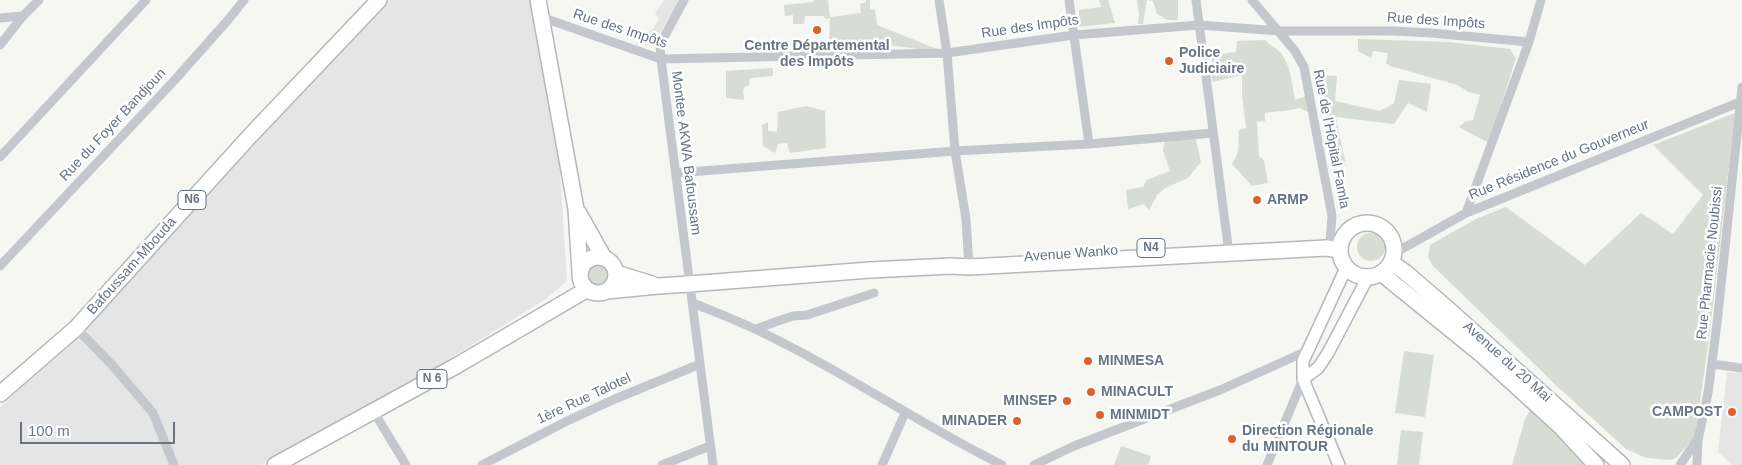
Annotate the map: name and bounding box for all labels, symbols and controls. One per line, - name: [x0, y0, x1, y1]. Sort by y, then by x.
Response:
- street label: Rue des Impôts: [571, 6, 669, 52]
- street label: Rue des Impôts: [1387, 9, 1485, 33]
- street label: Rue des Impôts: [980, 12, 1080, 42]
- marker: Centre Départemental des Impôts: [811, 24, 823, 36]
- place label: Centre Départemental des Impôts: [744, 38, 890, 70]
- place label: Police Judiciaire: [1179, 45, 1244, 78]
- marker: Police Judiciaire: [1163, 55, 1175, 67]
- street label: Rue du Foyer Bandjoun: [56, 65, 170, 185]
- street label: Rue de l'Hôpital Famla: [1309, 68, 1353, 210]
- street label: Montee AKWA Bafoussam: [668, 70, 704, 236]
- street label: Rue Résidence du Gouverneur: [1466, 116, 1652, 204]
- street label: Rue Pharmacie Noubissi: [1694, 186, 1726, 340]
- road number: N6: [178, 190, 206, 210]
- place label: ARMP: [1267, 192, 1308, 208]
- marker: ARMP: [1251, 194, 1263, 206]
- street label: Bafoussam-Mbouda: [84, 214, 180, 318]
- road number: N4: [1137, 238, 1165, 258]
- street label: Avenue Wanko: [1023, 242, 1119, 266]
- street label: Avenue du 20 Mai: [1460, 318, 1554, 406]
- place label: MINMESA: [1098, 353, 1164, 369]
- marker: MINMESA: [1082, 355, 1094, 367]
- road number: N 6: [417, 369, 447, 388]
- street label: 1ère Rue Talotel: [534, 370, 634, 428]
- place label: MINACULT: [1101, 384, 1173, 400]
- marker: MINACULT: [1085, 386, 1097, 398]
- place label: MINSEP: [1003, 393, 1057, 409]
- marker: MINSEP: [1061, 395, 1073, 407]
- place label: CAMPOST: [1652, 404, 1722, 420]
- marker: CAMPOST: [1726, 406, 1738, 418]
- place label: MINMIDT: [1110, 407, 1170, 423]
- marker: MINMIDT: [1094, 409, 1106, 421]
- scale bar: [22, 412, 178, 444]
- place label: MINADER: [942, 413, 1007, 429]
- marker: MINADER: [1011, 415, 1023, 427]
- text: 100 m: [28, 422, 70, 439]
- place label: Direction Régionale du MINTOUR: [1242, 423, 1373, 456]
- marker: Direction Régionale du MINTOUR: [1226, 433, 1238, 445]

